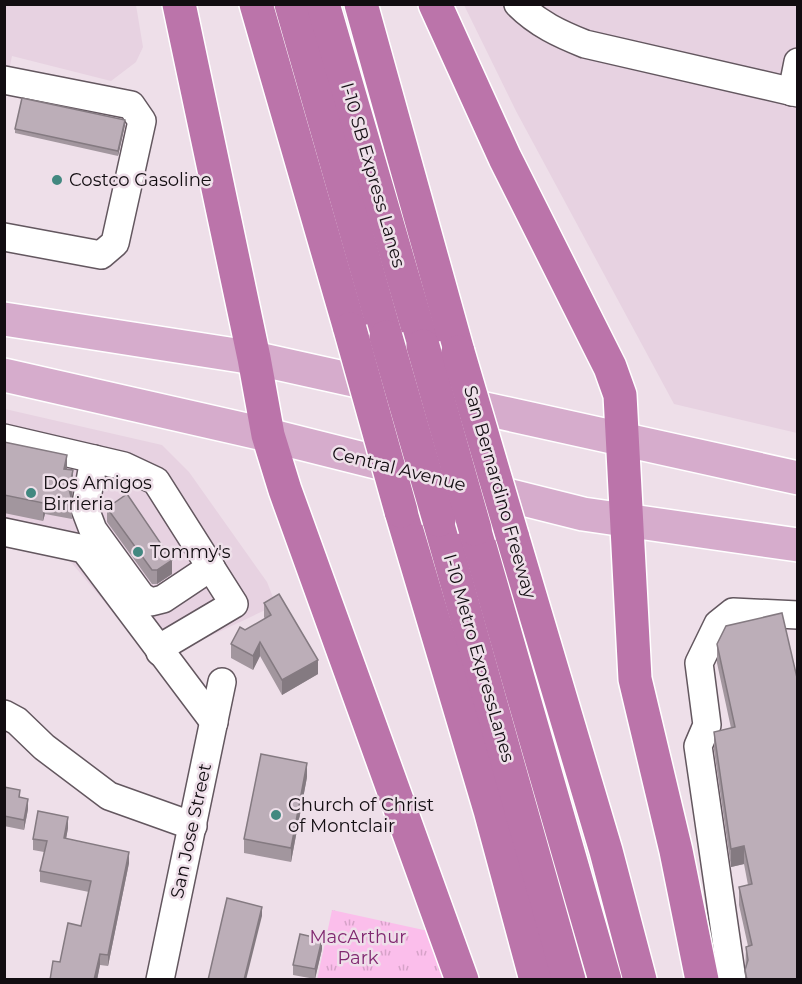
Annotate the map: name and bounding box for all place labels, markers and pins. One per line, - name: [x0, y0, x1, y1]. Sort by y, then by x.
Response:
- place label: Costco Gasoline: [69, 169, 212, 191]
- marker: Costco Gasoline: [50, 173, 64, 187]
- place label: Dos Amigos Birrieria: [43, 472, 152, 515]
- marker: Dos Amigos Birrieria: [24, 486, 38, 500]
- place label: Tommy's: [150, 541, 231, 563]
- marker: Tommy's: [131, 545, 145, 559]
- place label: Church of Christ of Montclair: [288, 794, 434, 837]
- marker: Church of Christ of Montclair: [269, 808, 283, 822]

